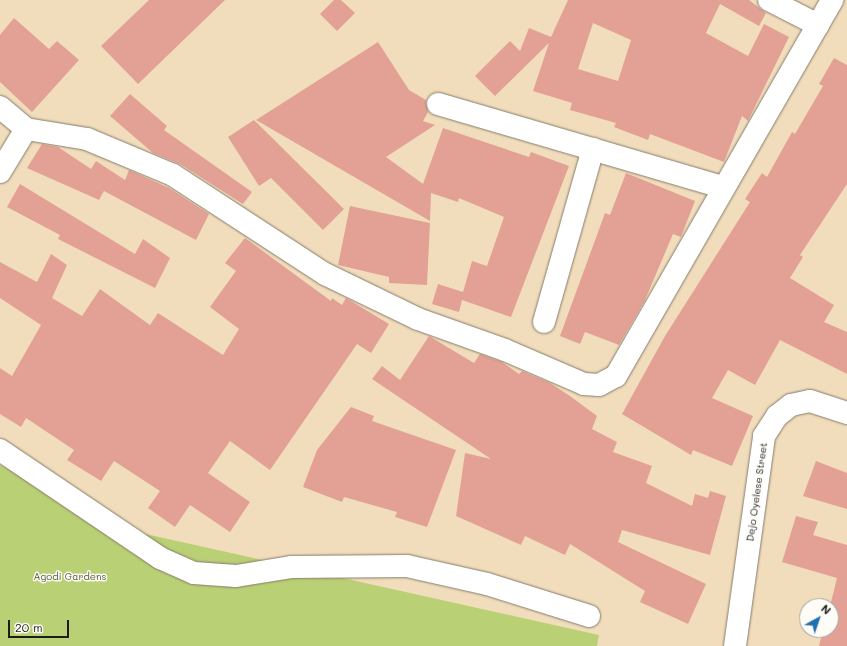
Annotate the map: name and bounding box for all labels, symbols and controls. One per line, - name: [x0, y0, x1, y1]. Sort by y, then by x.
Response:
- street label: Dejo Oyelese Street: [744, 442, 770, 542]
- park label: Agodi Gardens: [34, 571, 106, 583]
- north arrow: [799, 598, 839, 638]
- text: N: [818, 601, 834, 618]
- scale bar: [10, 612, 71, 638]
- text: 20 m: [15, 619, 43, 635]

